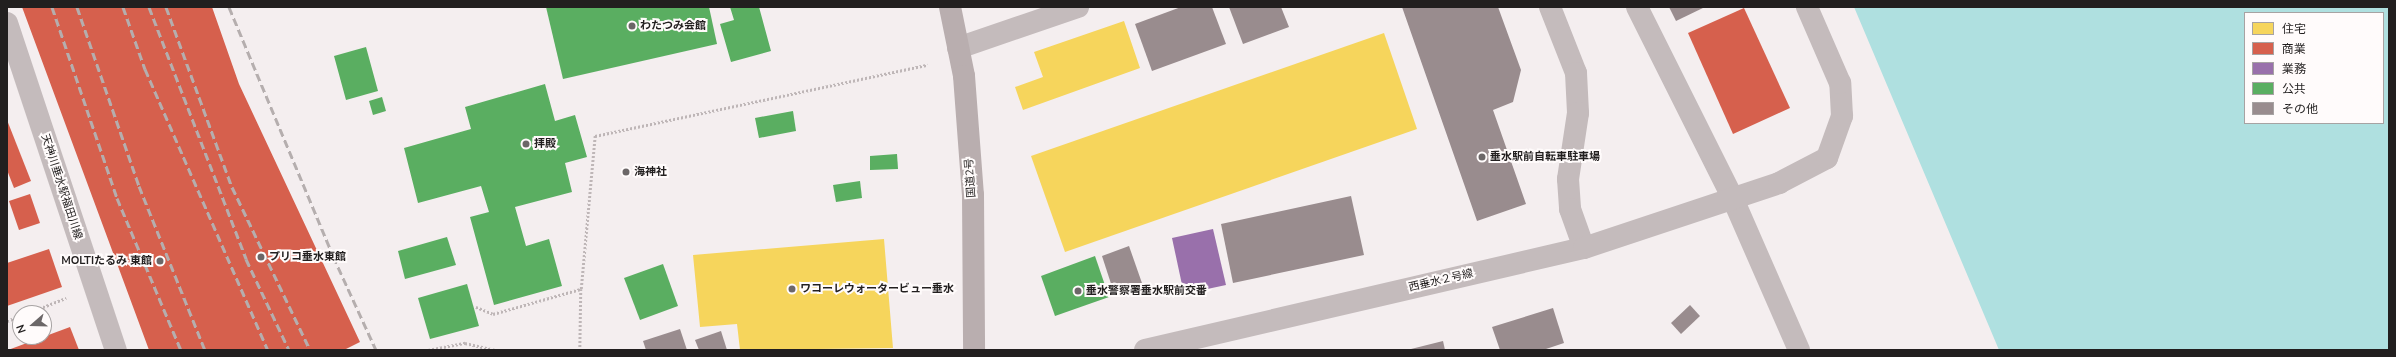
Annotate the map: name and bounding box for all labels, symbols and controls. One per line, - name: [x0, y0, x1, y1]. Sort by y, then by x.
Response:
- legend: [2244, 12, 2384, 124]
- place label: わたつみ会館: [640, 19, 706, 33]
- marker: わたつみ会館: [627, 21, 637, 31]
- text: 住宅: [2282, 21, 2306, 37]
- text: 商業: [2282, 41, 2306, 57]
- text: 業務: [2282, 61, 2306, 77]
- text: 公共: [2282, 81, 2306, 97]
- text: その他: [2282, 101, 2318, 117]
- street label: 天神川垂水駅福田川線: [38, 133, 84, 241]
- place label: 拝殿: [534, 137, 556, 151]
- marker: 拝殿: [521, 139, 531, 149]
- place label: 垂水駅前自転車駐車場: [1490, 150, 1600, 164]
- marker: 垂水駅前自転車駐車場: [1477, 152, 1487, 162]
- street label: 国道2号: [963, 158, 979, 198]
- place label: 海神社: [634, 165, 667, 179]
- marker: 海神社: [621, 167, 631, 177]
- place label: プリコ垂水東館: [269, 250, 346, 264]
- marker: プリコ垂水東館: [256, 252, 266, 262]
- place label: MOLTIたるみ 東館: [61, 254, 152, 268]
- marker: MOLTIたるみ 東館: [155, 256, 165, 266]
- street label: 西垂水２号線: [1407, 267, 1475, 295]
- place label: ワコーレウォータービュー垂水: [800, 282, 954, 296]
- marker: ワコーレウォータービュー垂水: [787, 284, 797, 294]
- place label: 垂水警察署垂水駅前交番: [1086, 284, 1207, 298]
- marker: 垂水警察署垂水駅前交番: [1073, 286, 1083, 296]
- north arrow: [12, 305, 52, 345]
- text: N: [13, 323, 30, 335]

